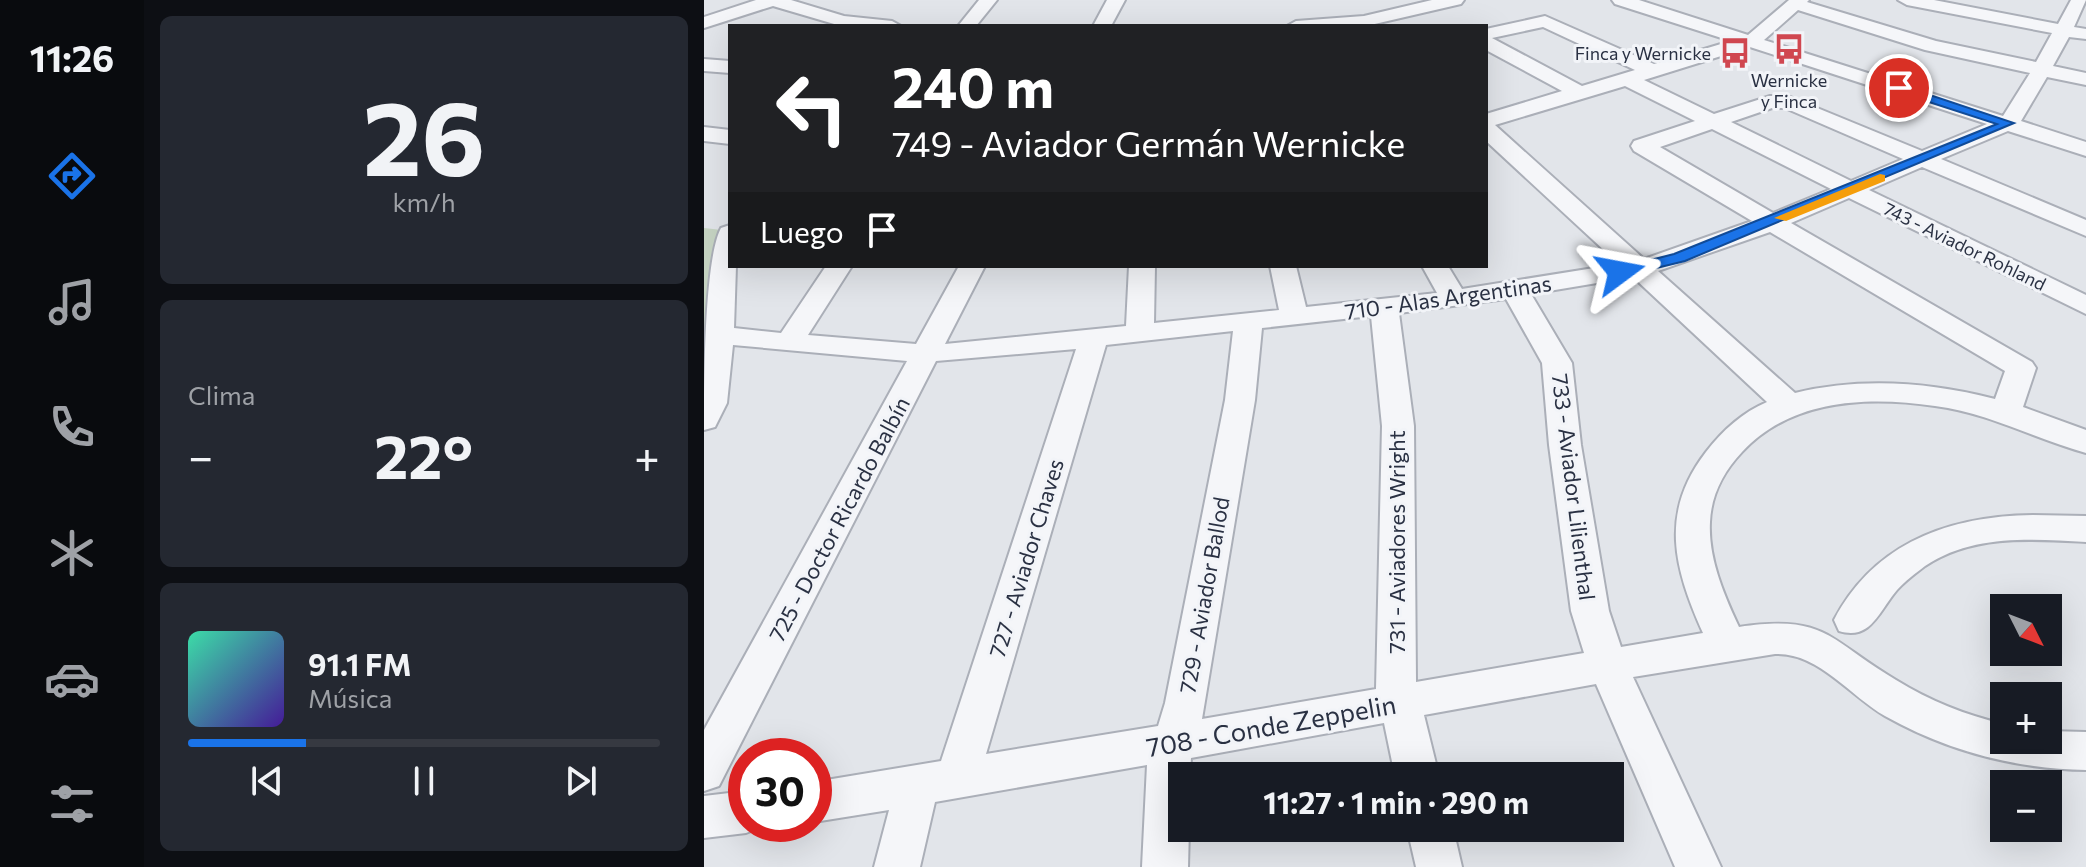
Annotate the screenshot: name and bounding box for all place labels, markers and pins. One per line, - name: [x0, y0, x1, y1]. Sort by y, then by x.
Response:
- bus stop icon: Wernicke y Finca: [1772, 32, 1806, 66]
- bus stop icon: Finca y Wernicke: [1718, 36, 1752, 70]
- place label: Finca y Wernicke: [1575, 42, 1711, 64]
- pin: [1865, 54, 1933, 122]
- place label: Wernicke y Finca: [1751, 69, 1827, 112]

